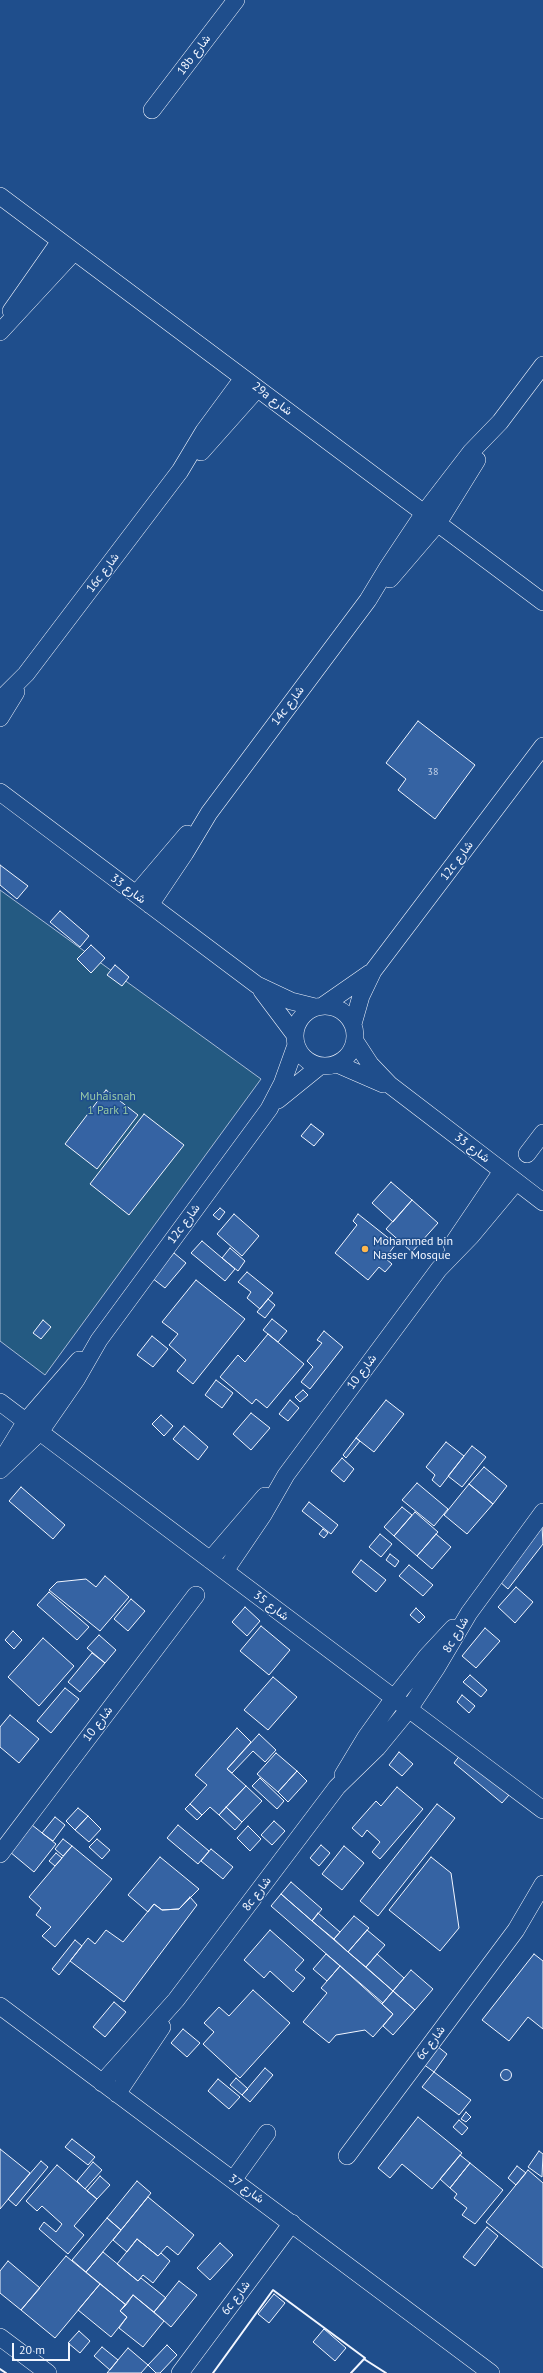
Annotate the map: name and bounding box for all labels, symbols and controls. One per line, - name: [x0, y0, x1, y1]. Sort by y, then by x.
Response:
- street label: 18b شارع: [174, 32, 214, 78]
- street label: 29a شارع: [249, 379, 295, 419]
- street label: 16c شارع: [83, 550, 123, 596]
- street label: 14c شارع: [268, 683, 308, 729]
- house number: 38: [428, 766, 438, 778]
- street label: 12c شارع: [437, 838, 477, 884]
- street label: شارع 33: [108, 871, 148, 907]
- park label: Muhaisnah 1 Park 1: [80, 1090, 136, 1118]
- street label: شارع 33: [452, 1130, 492, 1166]
- street label: 12c شارع: [165, 1201, 203, 1247]
- place label: Mohammed bin Nasser Mosque: [373, 1235, 453, 1263]
- marker: Mohammed bin Nasser Mosque: [360, 1244, 370, 1254]
- street label: شارع 10: [344, 1352, 380, 1392]
- street label: شارع 35: [251, 1588, 291, 1624]
- street label: 8c شارع: [440, 1614, 472, 1656]
- street label: شارع 10: [80, 1704, 116, 1744]
- street label: 8c شارع: [239, 1874, 275, 1914]
- street label: 6c شارع: [413, 2023, 449, 2063]
- street label: شارع 37: [225, 2171, 267, 2207]
- street label: 6c شارع: [218, 2278, 254, 2318]
- scale bar: [14, 2335, 72, 2361]
- text: 20 m: [19, 2342, 45, 2357]

